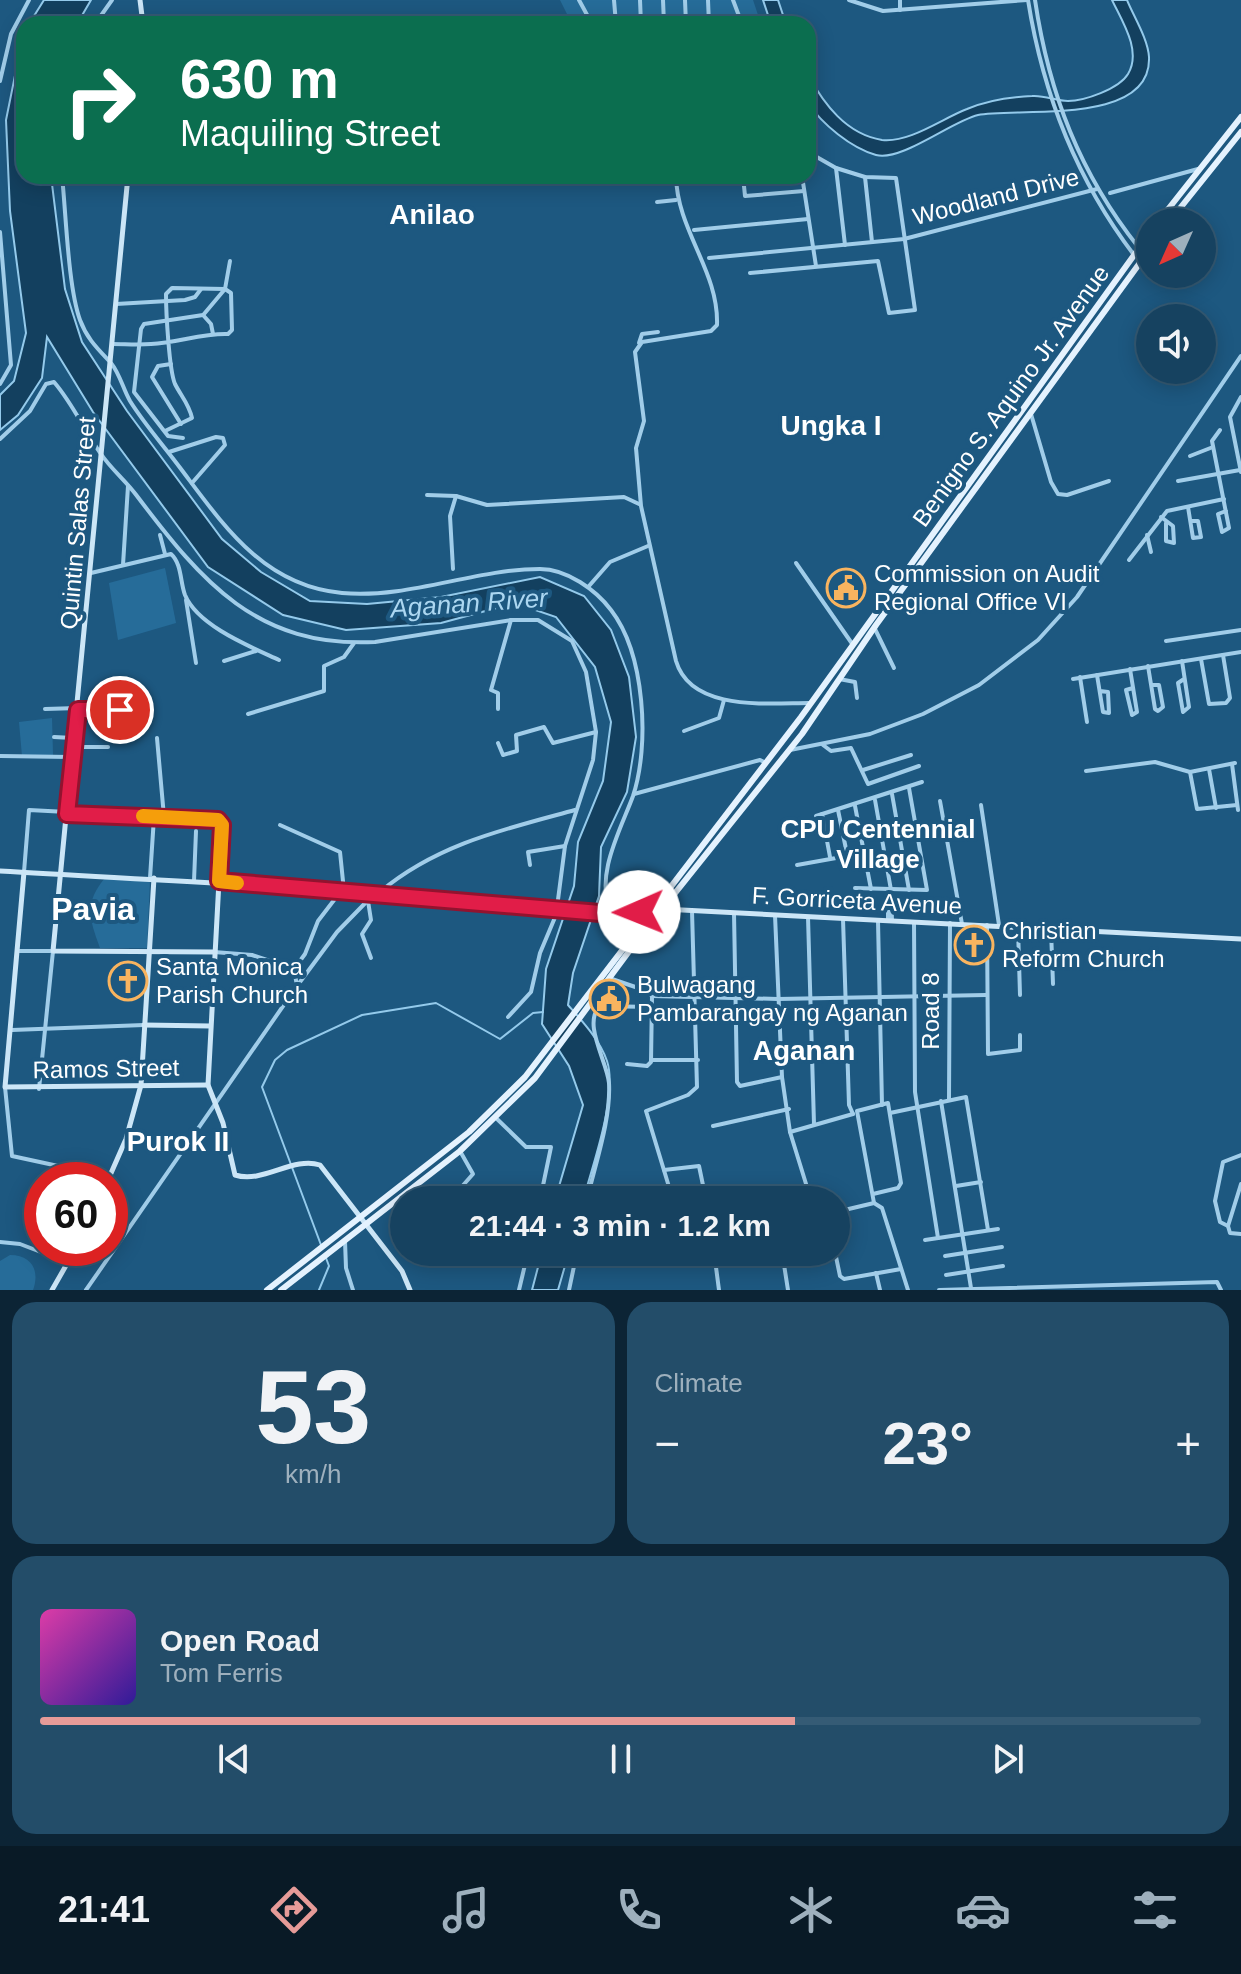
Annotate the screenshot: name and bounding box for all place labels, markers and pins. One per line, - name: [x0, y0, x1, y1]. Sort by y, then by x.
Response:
- place label: Commission on Audit Regional Office VI: [874, 560, 1100, 615]
- public building icon: Commission on Audit Regional Office VI: [825, 567, 867, 609]
- pin: [86, 676, 154, 744]
- place label: Christian Reform Church: [1002, 917, 1165, 972]
- church icon: Christian Reform Church: [953, 924, 995, 966]
- place label: Santa Monica Parish Church: [156, 953, 308, 1008]
- church icon: Santa Monica Parish Church: [107, 960, 149, 1002]
- place label: Bulwagang Pambarangay ng Aganan: [637, 971, 908, 1026]
- public building icon: Bulwagang Pambarangay ng Aganan: [588, 978, 630, 1020]

